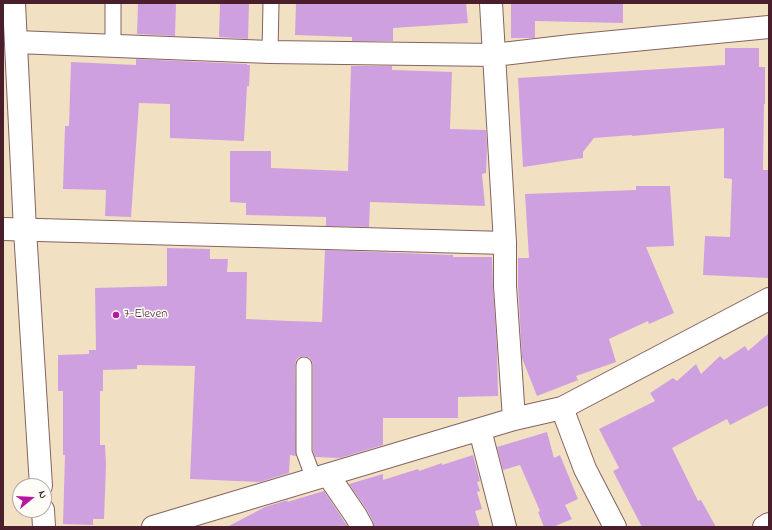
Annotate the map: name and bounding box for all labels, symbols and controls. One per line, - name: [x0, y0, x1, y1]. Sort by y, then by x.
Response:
- place label: 7-Eleven: [124, 307, 168, 323]
- marker: 7-Eleven: [111, 310, 121, 320]
- north arrow: [12, 478, 52, 518]
- text: N: [34, 489, 51, 501]

